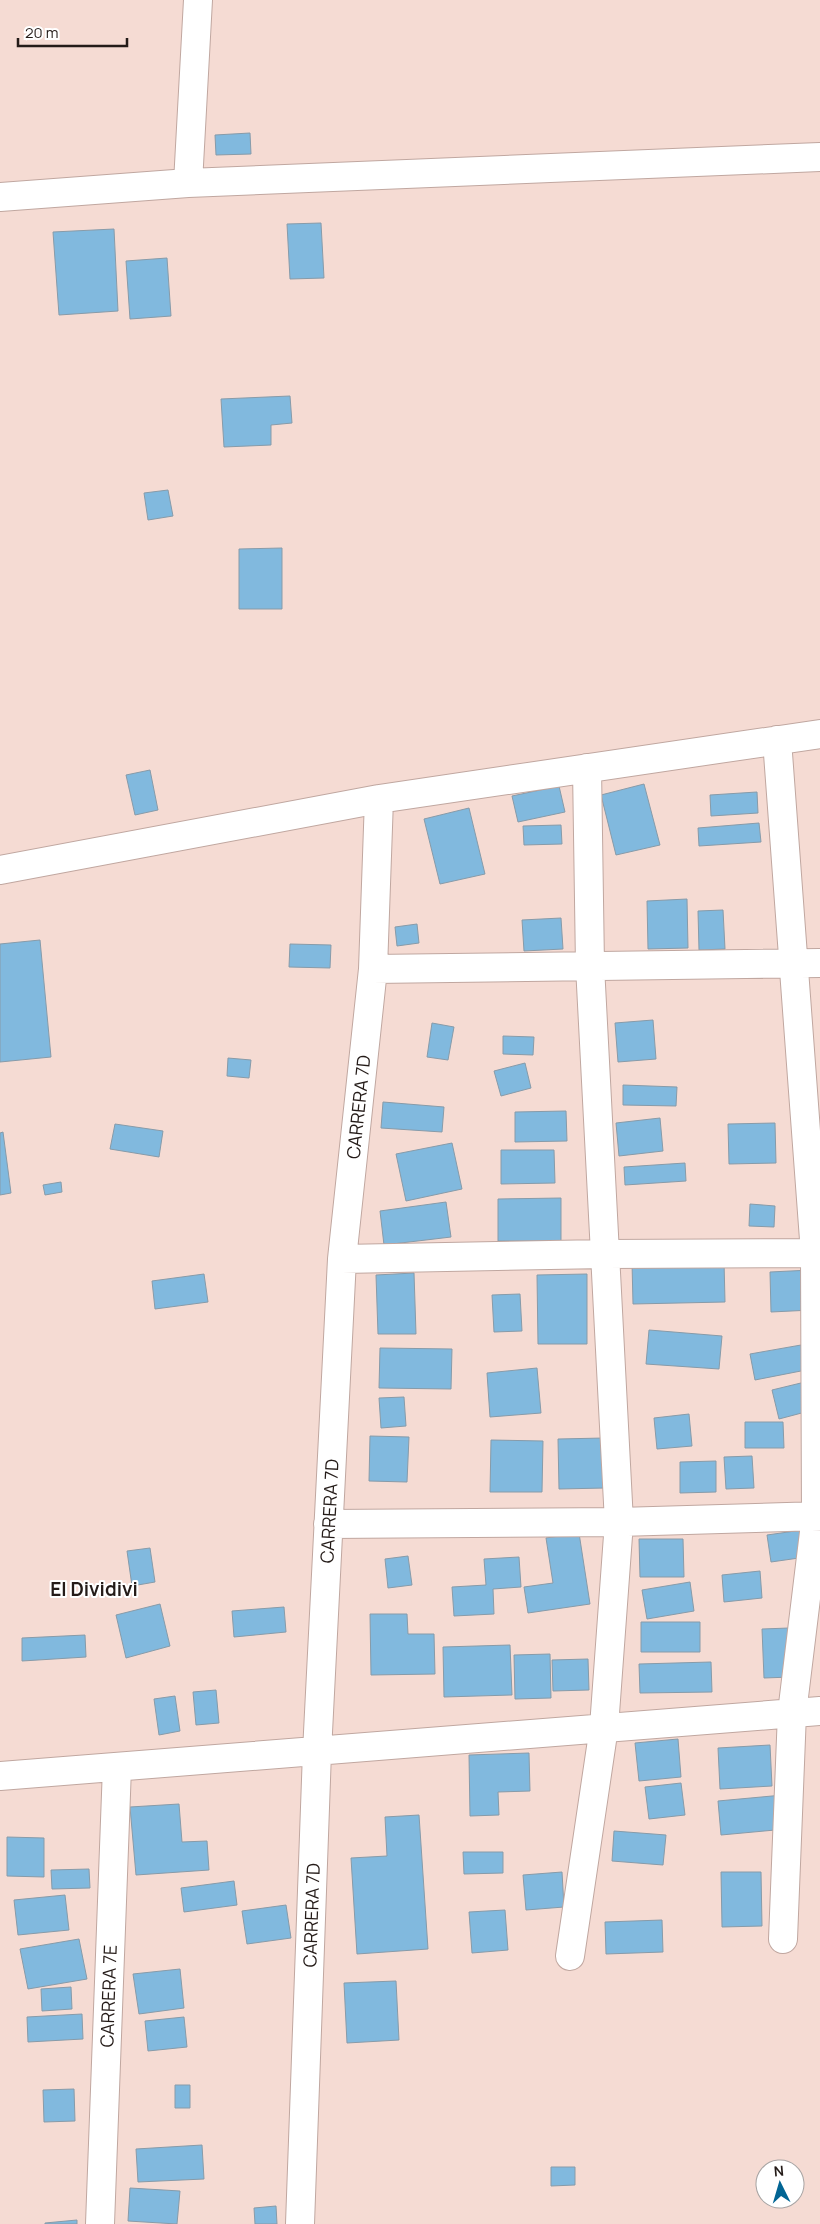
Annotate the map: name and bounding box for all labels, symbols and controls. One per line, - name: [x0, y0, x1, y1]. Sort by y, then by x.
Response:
- scale bar: [18, 15, 126, 47]
- text: 20 m: [25, 22, 58, 43]
- street label: CARRERA 7D: [341, 1054, 375, 1160]
- street label: CARRERA 7D: [314, 1458, 344, 1564]
- district label: El Dividivi: [50, 1576, 138, 1602]
- street label: CARRERA 7D: [297, 1862, 325, 1968]
- street label: CARRERA 7E: [94, 1944, 122, 2048]
- north arrow: [755, 2159, 805, 2209]
- text: N: [773, 2161, 785, 2180]

